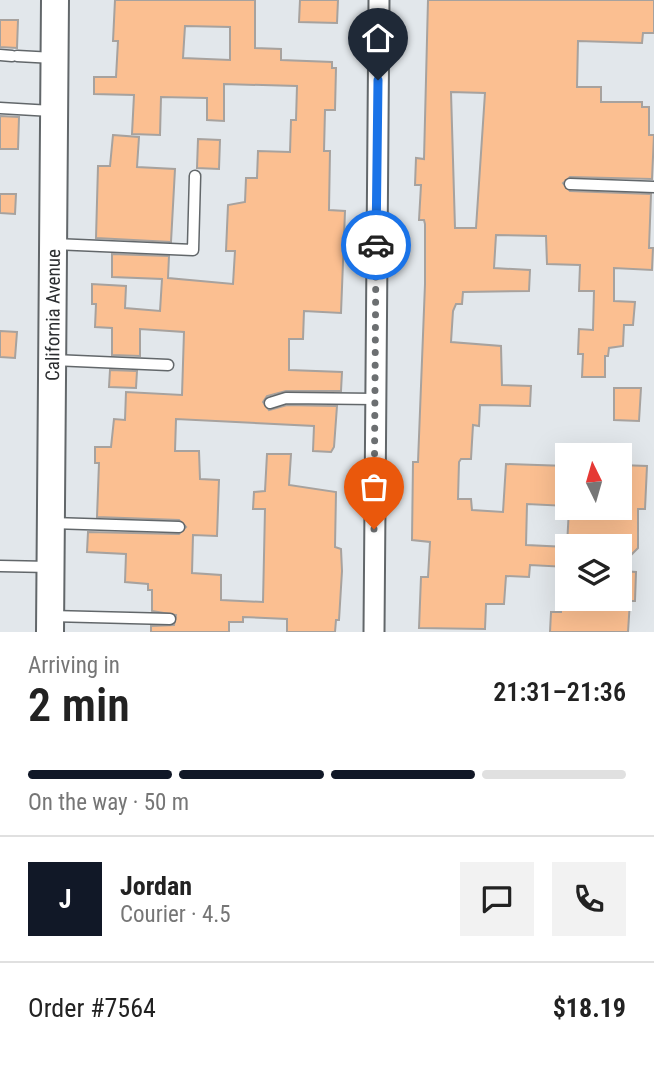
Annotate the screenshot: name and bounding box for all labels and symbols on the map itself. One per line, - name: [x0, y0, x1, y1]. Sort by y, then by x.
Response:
- pin: [348, 8, 408, 80]
- courier: [341, 210, 411, 280]
- street label: California Avenue: [41, 249, 65, 381]
- north arrow: [555, 443, 632, 520]
- pin: [344, 457, 404, 529]

